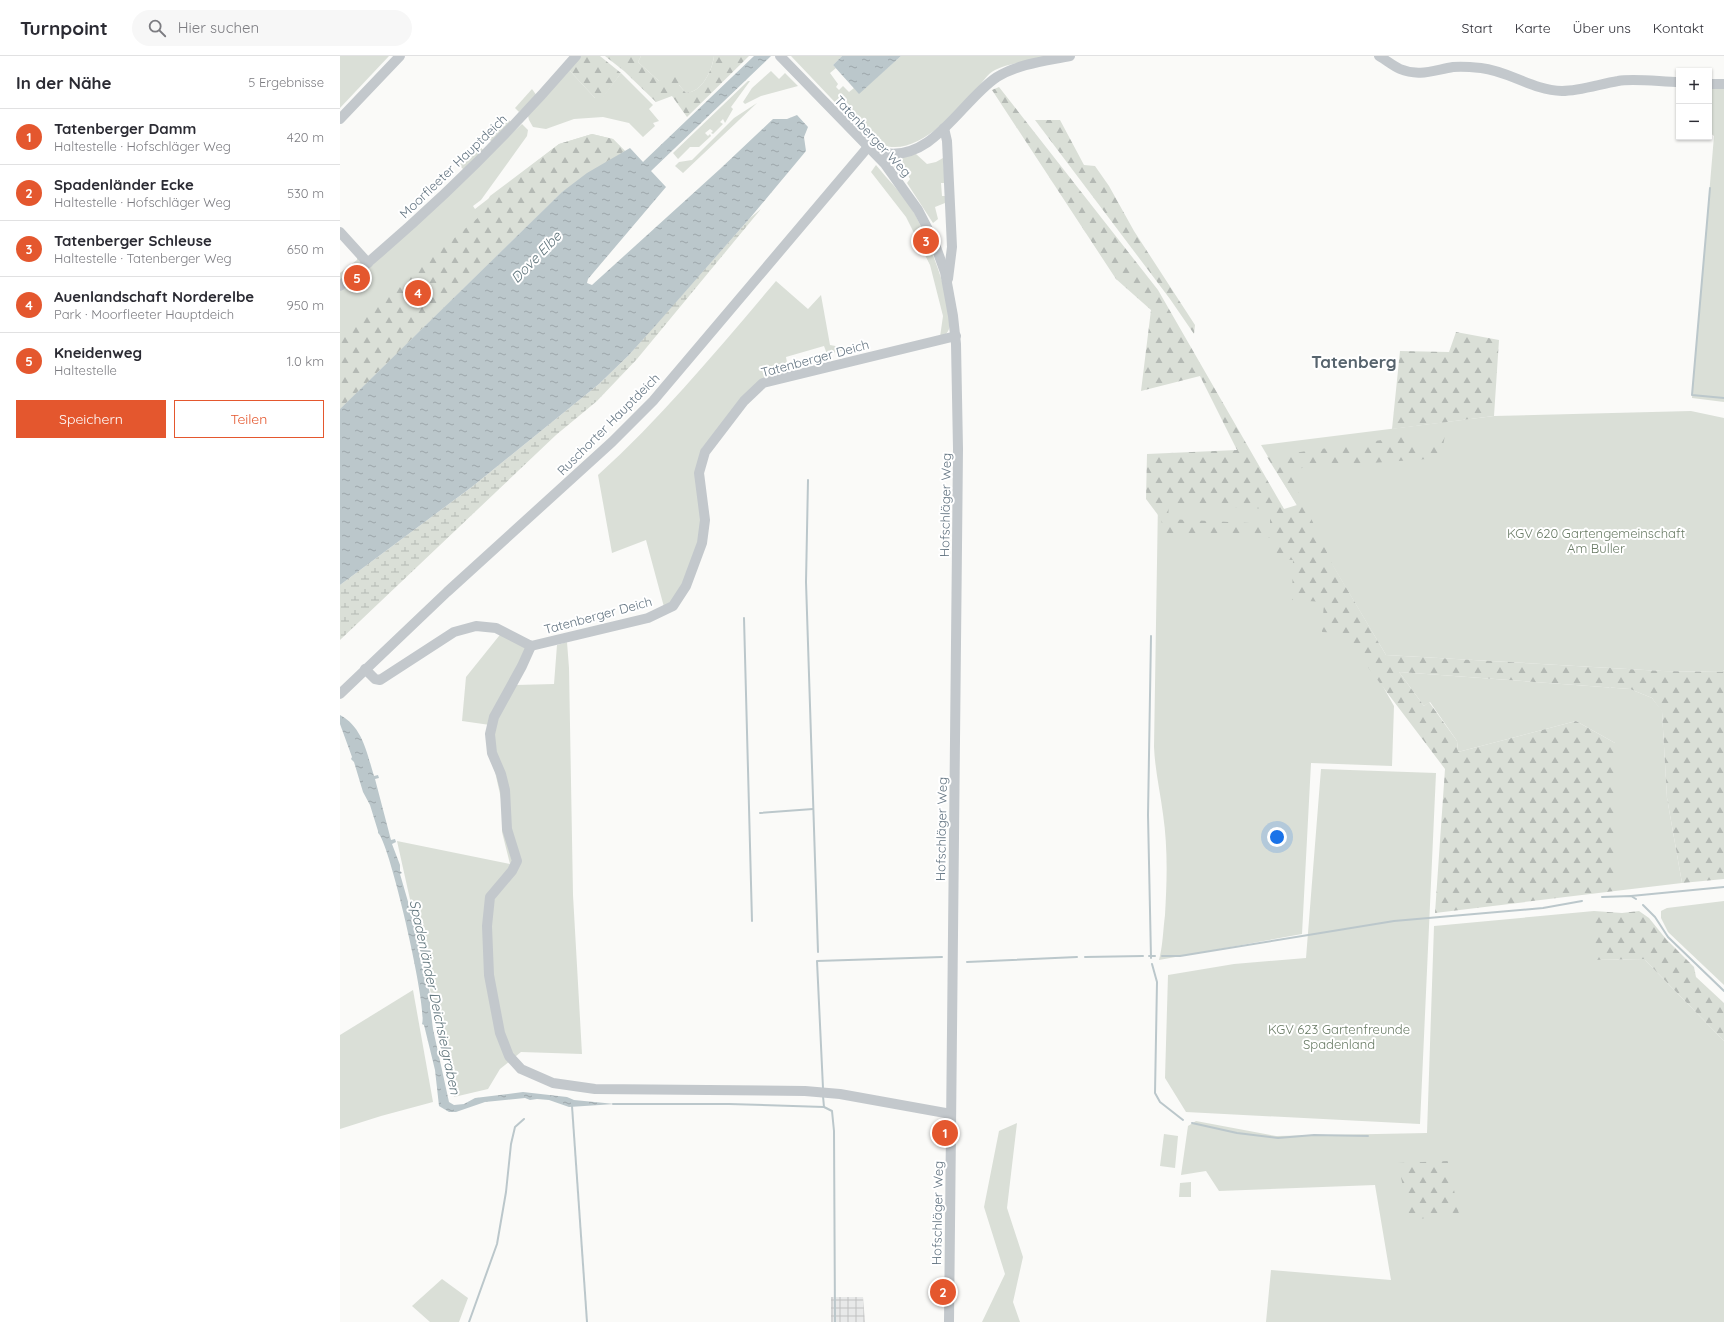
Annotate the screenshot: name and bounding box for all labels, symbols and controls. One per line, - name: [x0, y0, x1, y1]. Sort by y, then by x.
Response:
- search box: [132, 10, 412, 46]
- text: Turnpoint: [20, 16, 108, 40]
- icon: search: [146, 17, 168, 39]
- text: Hier suchen: [178, 18, 259, 37]
- text: Start: [1461, 19, 1493, 37]
- text: Karte: [1515, 19, 1551, 37]
- text: Über uns: [1573, 19, 1631, 37]
- text: Kontakt: [1653, 19, 1704, 37]
- map controls: [1676, 68, 1712, 140]
- button: +: [1676, 68, 1712, 104]
- text: In der Nähe: [16, 72, 112, 93]
- text: 5 Ergebnisse: [248, 74, 324, 90]
- street label: Tatenberger Weg: [831, 92, 915, 180]
- button: −: [1676, 104, 1712, 140]
- street label: Moorfleeter Hauptdeich: [396, 111, 510, 221]
- text: Tatenberger Damm: [54, 119, 196, 138]
- text: 1: [26, 129, 32, 145]
- text: 420 m: [287, 129, 324, 145]
- text: Haltestelle · Hofschläger Weg: [54, 138, 231, 154]
- text: Spadenländer Ecke: [54, 175, 194, 194]
- text: 2: [25, 185, 33, 201]
- text: 530 m: [287, 185, 324, 201]
- text: Haltestelle · Hofschläger Weg: [54, 194, 231, 210]
- pin: 3: [913, 226, 939, 256]
- water label: Dove Elbe: [507, 227, 566, 287]
- text: Tatenberger Schleuse: [54, 231, 212, 250]
- text: 3: [26, 241, 32, 257]
- text: 650 m: [287, 241, 324, 257]
- text: Haltestelle · Tatenberger Weg: [54, 250, 232, 266]
- pin: 5: [344, 263, 370, 293]
- pin: 4: [405, 278, 431, 308]
- text: Auenlandschaft Norderelbe: [54, 287, 254, 306]
- text: 4: [25, 297, 33, 313]
- text: 950 m: [287, 297, 324, 313]
- text: Park · Moorfleeter Hauptdeich: [54, 306, 234, 322]
- street label: Tatenberger Deich: [759, 336, 871, 380]
- text: Kneidenweg: [54, 343, 142, 362]
- district label: Tatenberg: [1311, 351, 1397, 372]
- text: 5: [25, 353, 33, 369]
- text: 1.0 km: [287, 353, 324, 369]
- text: Haltestelle: [54, 362, 117, 378]
- street label: Ruschorter Hauptdeich: [554, 370, 662, 478]
- button: Speichern: [16, 400, 166, 438]
- button: Teilen: [174, 400, 324, 438]
- street label: Hofschläger Weg: [936, 453, 954, 557]
- park label: KGV 620 Gartengemeinschaft Am Buller: [1507, 525, 1685, 556]
- street label: Tatenberger Deich: [542, 593, 654, 637]
- street label: Hofschläger Weg: [932, 777, 950, 881]
- your location: [1267, 827, 1287, 847]
- water label: Spadenländer Deichsielgraben: [406, 898, 465, 1097]
- park label: KGV 623 Gartenfreunde Spadenland: [1268, 1021, 1410, 1052]
- pin: 1: [932, 1118, 958, 1148]
- street label: Hofschläger Weg: [928, 1161, 946, 1265]
- pin: 2: [930, 1277, 956, 1307]

